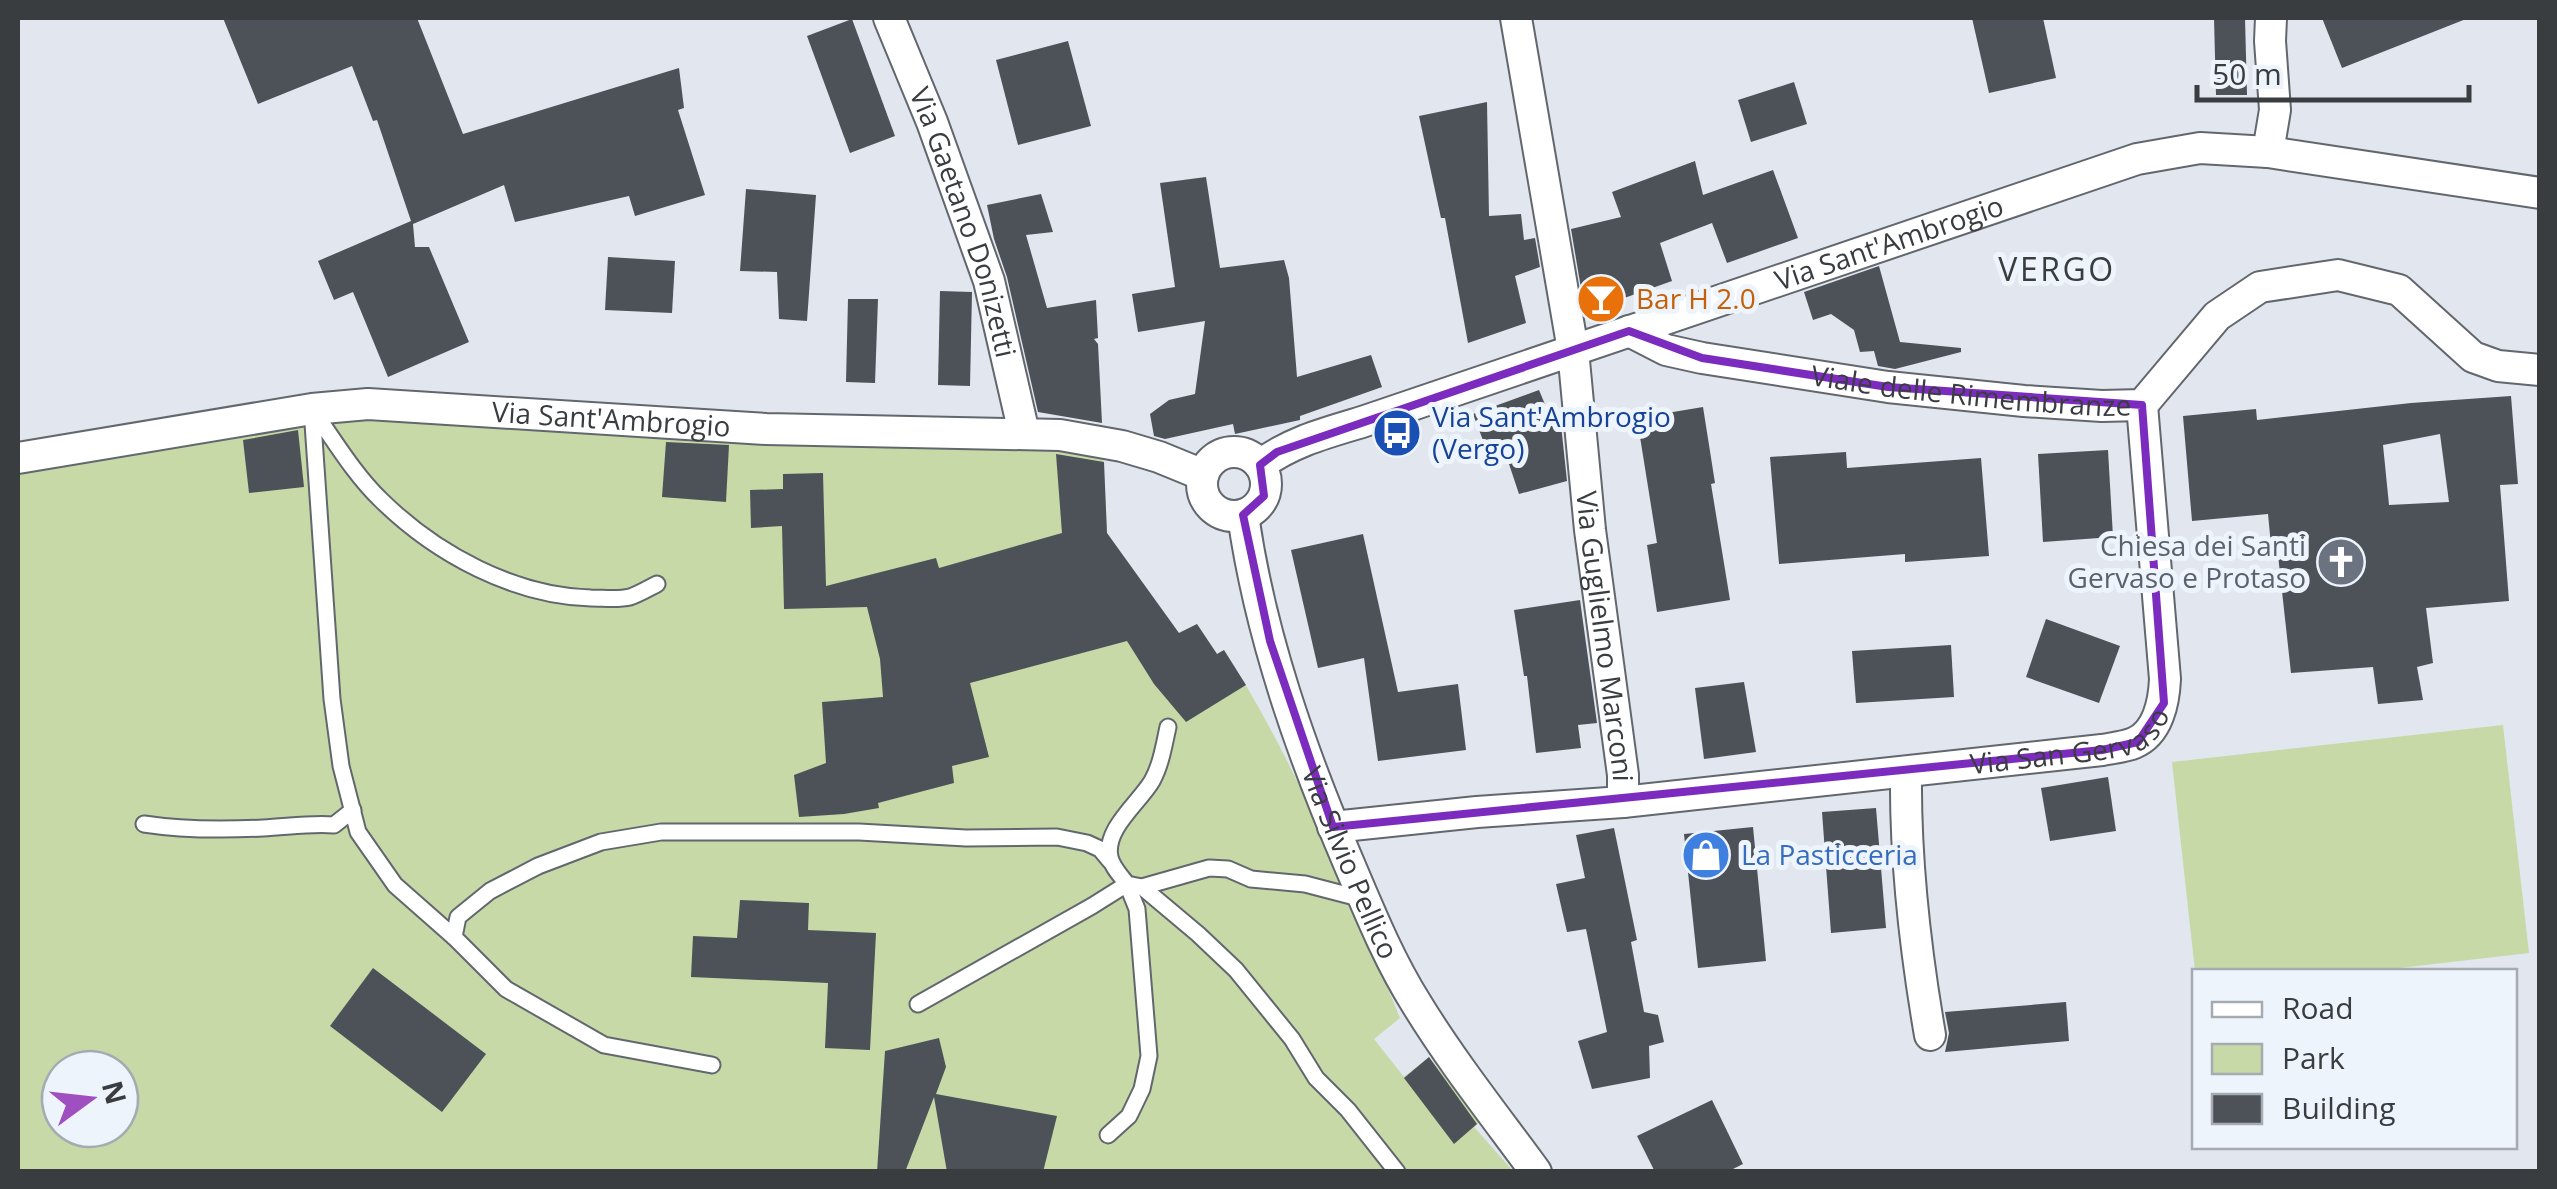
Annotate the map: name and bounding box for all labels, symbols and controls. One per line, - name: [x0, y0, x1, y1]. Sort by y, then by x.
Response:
- scale bar: [2197, 40, 2470, 102]
- text: 50 m: [2212, 53, 2282, 94]
- street label: Via Gaetano Donizetti: [902, 81, 1026, 361]
- street label: Via Sant'Ambrogio: [1770, 186, 2008, 299]
- district label: VERGO: [1998, 247, 2116, 290]
- bar icon: Bar H 2.0: [1575, 273, 1627, 325]
- place label: Bar H 2.0: [1636, 279, 1756, 317]
- street label: Viale delle Rimembranze: [1809, 355, 2132, 424]
- street label: Via Sant'Ambrogio: [491, 392, 732, 445]
- place label: Via Sant'Ambrogio (Vergo): [1432, 397, 1671, 467]
- bus stop icon: Via Sant'Ambrogio (Vergo): [1371, 407, 1423, 459]
- street label: Via Guglielmo Marconi: [1568, 489, 1643, 782]
- place label: Chiesa dei Santi Gervaso e Protaso: [2068, 526, 2306, 596]
- church icon: Chiesa dei Santi Gervaso e Protaso: [2315, 536, 2367, 588]
- street label: Via San Gervaso: [1968, 702, 2177, 782]
- street label: Via Silvio Pellico: [1294, 761, 1408, 965]
- shop icon: La Pasticceria: [1680, 829, 1732, 881]
- place label: La Pasticceria: [1741, 835, 1918, 873]
- legend: [2192, 969, 2517, 1149]
- text: Road: [2282, 987, 2354, 1028]
- text: Park: [2282, 1037, 2345, 1078]
- north arrow: [40, 1049, 140, 1149]
- text: N: [94, 1076, 136, 1108]
- text: Building: [2282, 1087, 2396, 1128]

